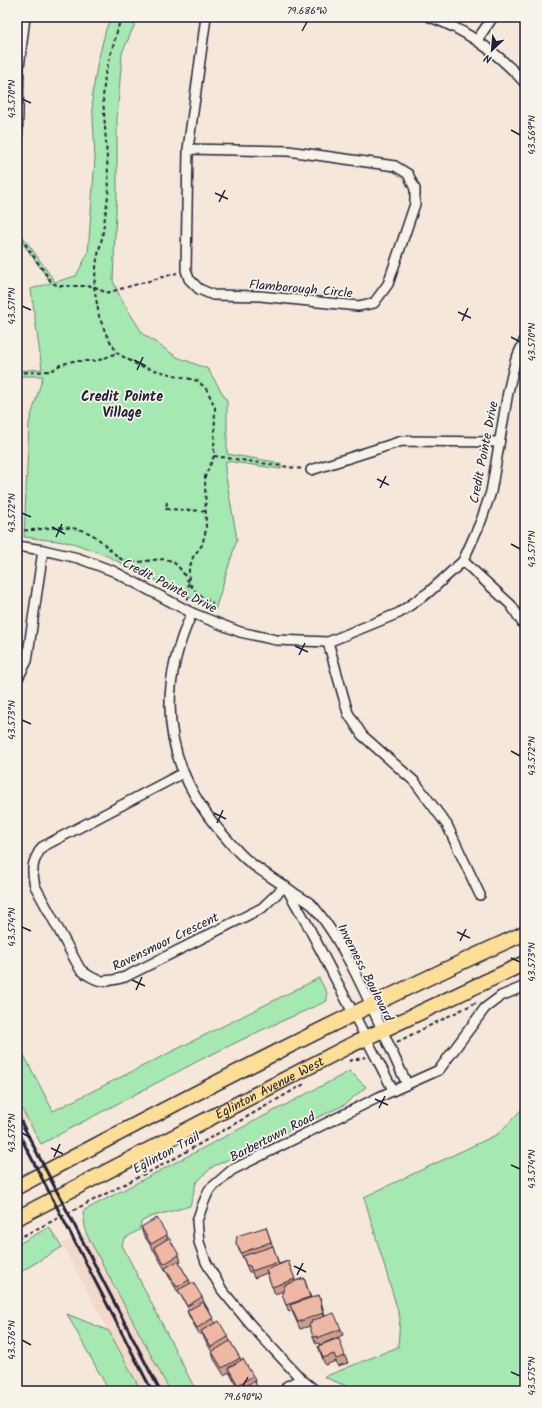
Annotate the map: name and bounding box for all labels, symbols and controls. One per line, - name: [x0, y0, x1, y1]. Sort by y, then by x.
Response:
- text: 79.686°W: [287, 3, 327, 19]
- north arrow: [472, 30, 512, 70]
- text: N: [481, 48, 495, 68]
- text: 43.570°N: [4, 79, 20, 118]
- text: 43.569°N: [524, 115, 540, 155]
- street label: Flamborough Circle: [248, 275, 354, 304]
- text: 43.571°N: [4, 287, 20, 324]
- text: 43.570°N: [524, 322, 540, 361]
- district label: Credit Pointe Village: [81, 386, 163, 424]
- street label: Credit Pointe Drive: [464, 399, 505, 505]
- text: 43.572°N: [4, 493, 20, 533]
- text: 43.571°N: [524, 530, 540, 567]
- street label: Credit Pointe Drive: [118, 553, 221, 619]
- text: 43.573°N: [4, 700, 20, 740]
- text: 43.572°N: [524, 736, 540, 776]
- text: 43.574°N: [4, 907, 20, 947]
- street label: Ravensmoor Crescent: [109, 907, 223, 977]
- street label: Inverness Boulevard: [331, 920, 399, 1026]
- text: 43.573°N: [524, 942, 540, 982]
- street label: Eglinton Avenue West: [212, 1051, 329, 1126]
- street label: Barbertown Road: [226, 1107, 320, 1168]
- text: 43.575°N: [4, 1113, 20, 1153]
- street label: Eglinton Trail: [129, 1127, 204, 1180]
- text: 43.574°N: [524, 1149, 540, 1189]
- text: 43.576°N: [4, 1320, 20, 1360]
- text: 43.575°N: [524, 1356, 540, 1396]
- text: 79.690°W: [224, 1389, 262, 1405]

